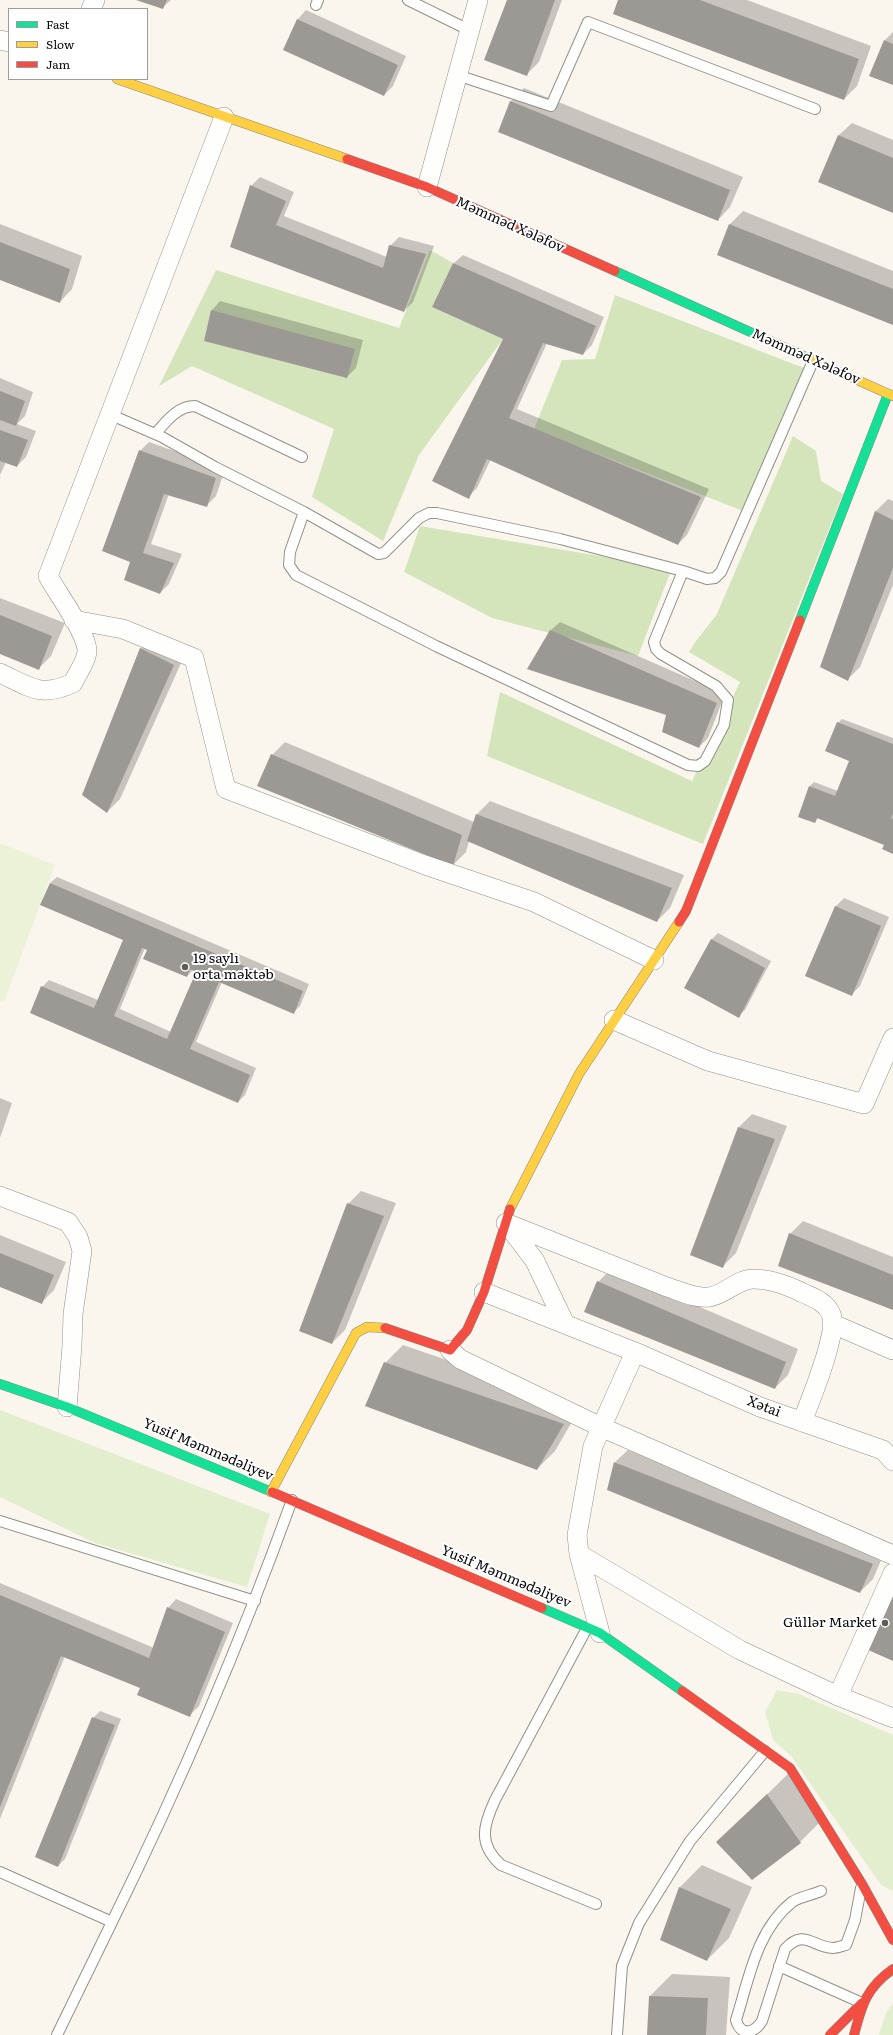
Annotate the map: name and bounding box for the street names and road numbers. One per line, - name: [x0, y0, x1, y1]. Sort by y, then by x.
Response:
- street label: Məmməd Xələfov: [453, 194, 567, 256]
- street label: Məmməd Xələfov: [749, 326, 863, 388]
- street label: Xətai: [745, 1393, 783, 1421]
- street label: Yusif Məmmədəliyev: [140, 1415, 276, 1485]
- street label: Yusif Məmmədəliyev: [438, 1542, 574, 1612]

